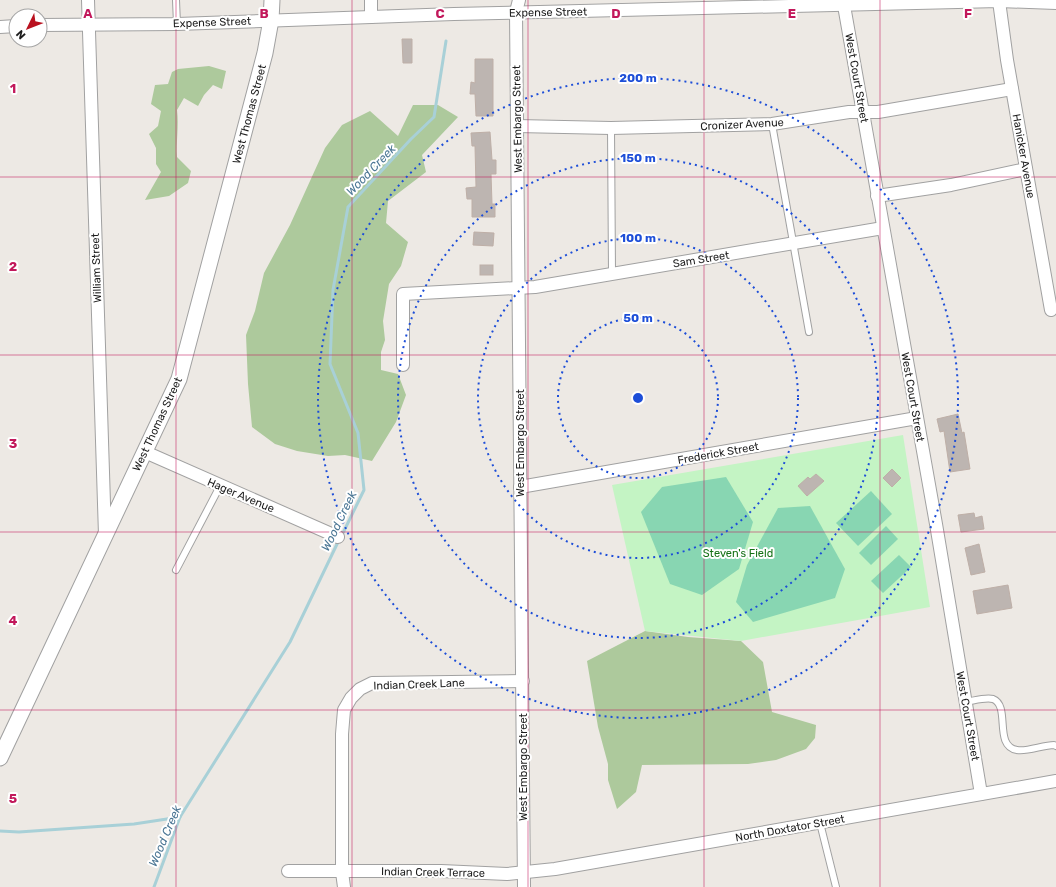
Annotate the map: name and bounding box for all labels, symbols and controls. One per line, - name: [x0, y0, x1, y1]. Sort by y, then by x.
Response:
- street label: Expense Street: [509, 5, 588, 20]
- text: A: [83, 6, 93, 21]
- text: B: [259, 6, 269, 21]
- text: C: [435, 6, 445, 21]
- text: D: [611, 6, 621, 21]
- text: E: [788, 6, 796, 21]
- text: F: [964, 6, 972, 21]
- north arrow: [8, 8, 48, 48]
- street label: Expense Street: [173, 15, 252, 30]
- text: N: [14, 27, 29, 42]
- street label: West Court Street: [842, 32, 871, 125]
- street label: West Thomas Street: [230, 62, 269, 165]
- street label: West Embargo Street: [510, 64, 525, 173]
- text: 200 m: [619, 71, 657, 85]
- text: 1: [10, 81, 16, 96]
- street label: Hanicker Avenue: [1010, 113, 1037, 199]
- street label: Cronizer Avenue: [700, 116, 784, 133]
- water label: Wood Creek: [343, 141, 399, 198]
- text: 150 m: [620, 151, 656, 165]
- text: 100 m: [620, 231, 656, 245]
- street label: William Street: [89, 232, 104, 303]
- street label: Sam Street: [672, 248, 731, 270]
- text: 2: [9, 259, 17, 274]
- text: 50 m: [623, 311, 653, 325]
- street label: West Court Street: [898, 351, 927, 444]
- street label: West Thomas Street: [130, 375, 185, 473]
- street label: West Embargo Street: [514, 388, 527, 497]
- centre of rings: [631, 391, 645, 405]
- text: 3: [9, 436, 18, 451]
- street label: Frederick Street: [676, 440, 760, 467]
- street label: Hager Avenue: [205, 476, 276, 515]
- water label: Wood Creek: [318, 488, 360, 553]
- park label: Steven's Field: [703, 547, 773, 560]
- text: 4: [9, 613, 18, 628]
- street label: West Court Street: [953, 670, 982, 763]
- street label: Indian Creek Lane: [373, 676, 465, 693]
- street label: West Embargo Street: [517, 712, 530, 821]
- text: 5: [9, 791, 17, 806]
- water label: Wood Creek: [146, 802, 185, 869]
- street label: North Doxtator Street: [734, 812, 846, 845]
- street label: Indian Creek Terrace: [381, 865, 485, 880]

